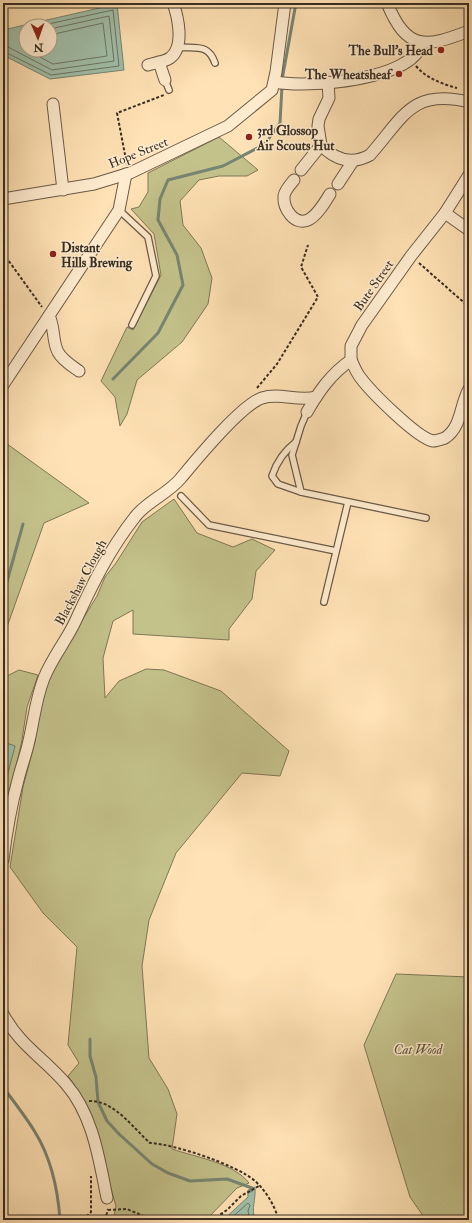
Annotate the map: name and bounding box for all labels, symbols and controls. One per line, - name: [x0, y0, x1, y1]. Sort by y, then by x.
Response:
- north arrow: [18, 18, 58, 58]
- text: N: [32, 41, 44, 54]
- place label: The Bull's Head: [347, 43, 434, 59]
- marker: The Bull's Head: [436, 45, 446, 55]
- place label: The Wheatsheaf: [304, 67, 394, 83]
- marker: The Wheatsheaf: [394, 69, 404, 79]
- place label: 3rd Glossop Air Scouts Hut: [256, 123, 335, 154]
- marker: 3rd Glossop Air Scouts Hut: [244, 132, 254, 142]
- street label: Hope Street: [106, 134, 171, 173]
- place label: Distant Hills Brewing: [61, 240, 133, 272]
- marker: Distant Hills Brewing: [48, 249, 58, 259]
- street label: Bute Street: [350, 257, 397, 314]
- street label: Blackshaw Clough: [52, 537, 110, 628]
- park label: Cat Wood: [394, 1042, 444, 1058]

